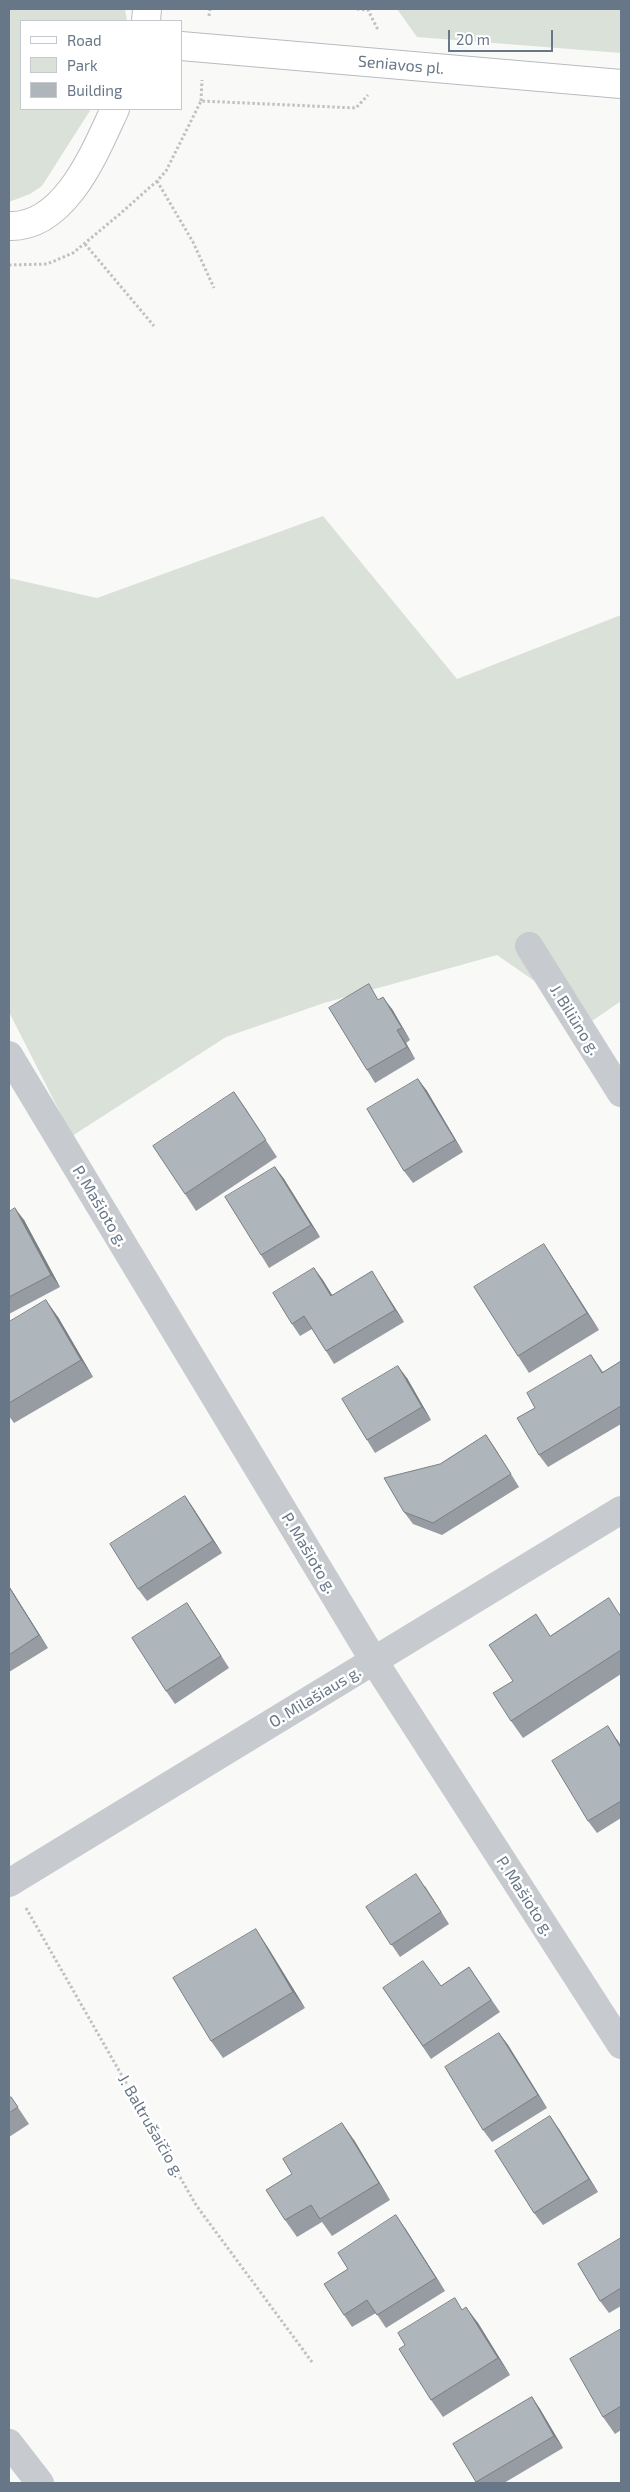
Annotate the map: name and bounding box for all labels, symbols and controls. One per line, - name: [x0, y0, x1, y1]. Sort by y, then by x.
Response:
- legend: [20, 20, 182, 110]
- scale bar: [450, 20, 555, 52]
- text: 20 m: [456, 30, 490, 48]
- text: Road: [67, 31, 102, 49]
- street label: Seniavos pl.: [357, 52, 445, 78]
- text: Park: [67, 56, 98, 74]
- text: Building: [67, 81, 122, 99]
- street label: J. Biliūno g.: [546, 981, 604, 1059]
- street label: P. Mašioto g.: [68, 1162, 132, 1250]
- street label: P. Mašioto g.: [277, 1509, 341, 1597]
- street label: O. Milašiaus g.: [266, 1662, 364, 1732]
- street label: P. Mašioto g.: [492, 1853, 558, 1939]
- street label: J. Baltrušaičio g.: [114, 2071, 188, 2181]

